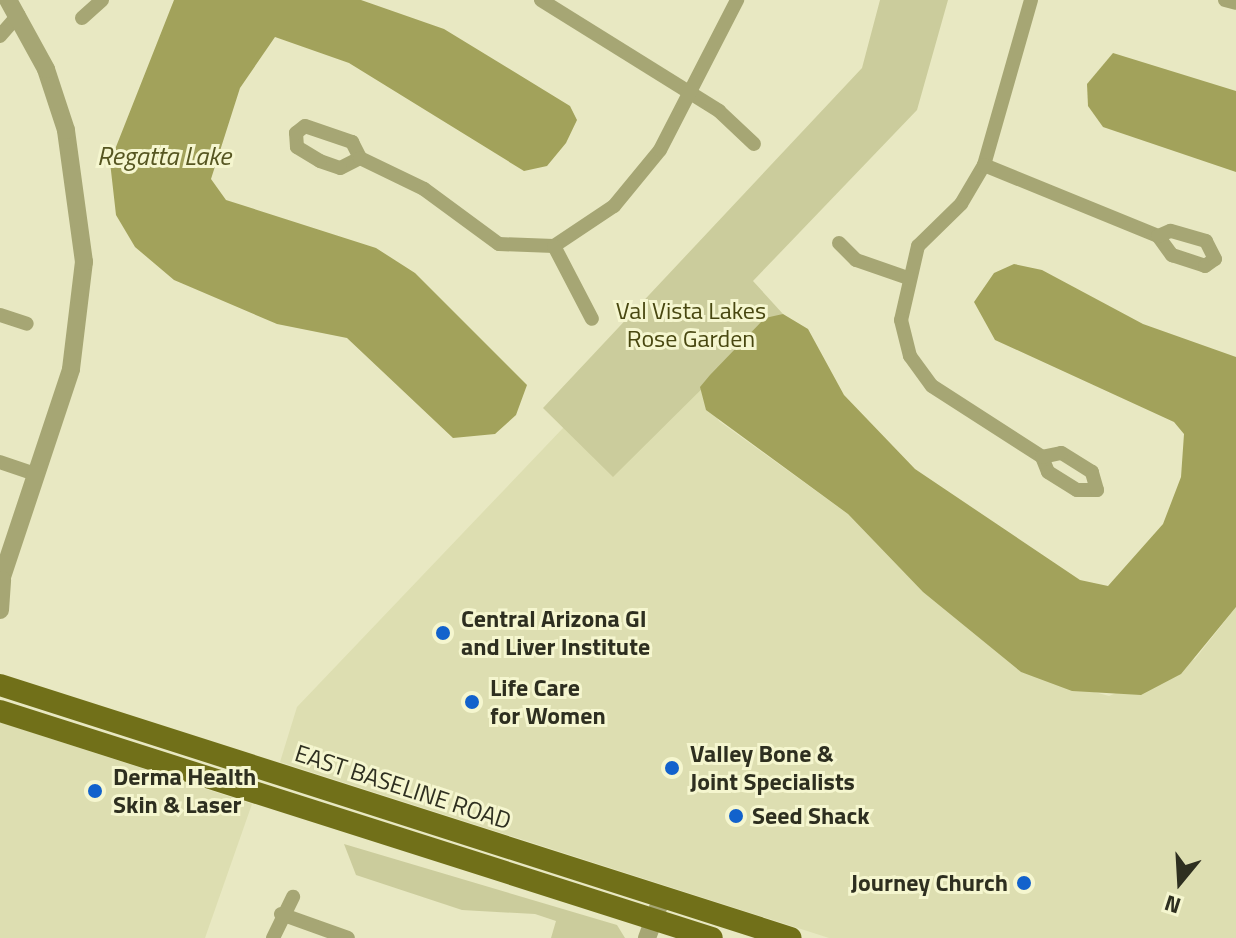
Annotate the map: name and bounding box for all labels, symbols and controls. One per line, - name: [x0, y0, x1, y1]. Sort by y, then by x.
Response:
- water label: Regatta Lake: [97, 140, 231, 172]
- park label: Val Vista Lakes Rose Garden: [616, 297, 766, 353]
- place label: Central Arizona GI and Liver Institute: [461, 605, 650, 661]
- marker: Central Arizona GI and Liver Institute: [432, 622, 454, 644]
- place label: Life Care for Women: [490, 674, 606, 730]
- marker: Life Care for Women: [461, 691, 483, 713]
- street label: EAST BASELINE ROAD: [291, 738, 515, 836]
- place label: Valley Bone & Joint Specialists: [690, 740, 855, 796]
- marker: Valley Bone & Joint Specialists: [661, 757, 683, 779]
- place label: Derma Health Skin & Laser: [113, 763, 256, 819]
- marker: Derma Health Skin & Laser: [84, 780, 106, 802]
- place label: Seed Shack: [752, 802, 870, 830]
- marker: Seed Shack: [727, 807, 745, 825]
- north arrow: [1140, 842, 1220, 922]
- place label: Journey Church: [851, 869, 1008, 897]
- marker: Journey Church: [1015, 874, 1033, 892]
- text: N: [1160, 886, 1185, 923]

